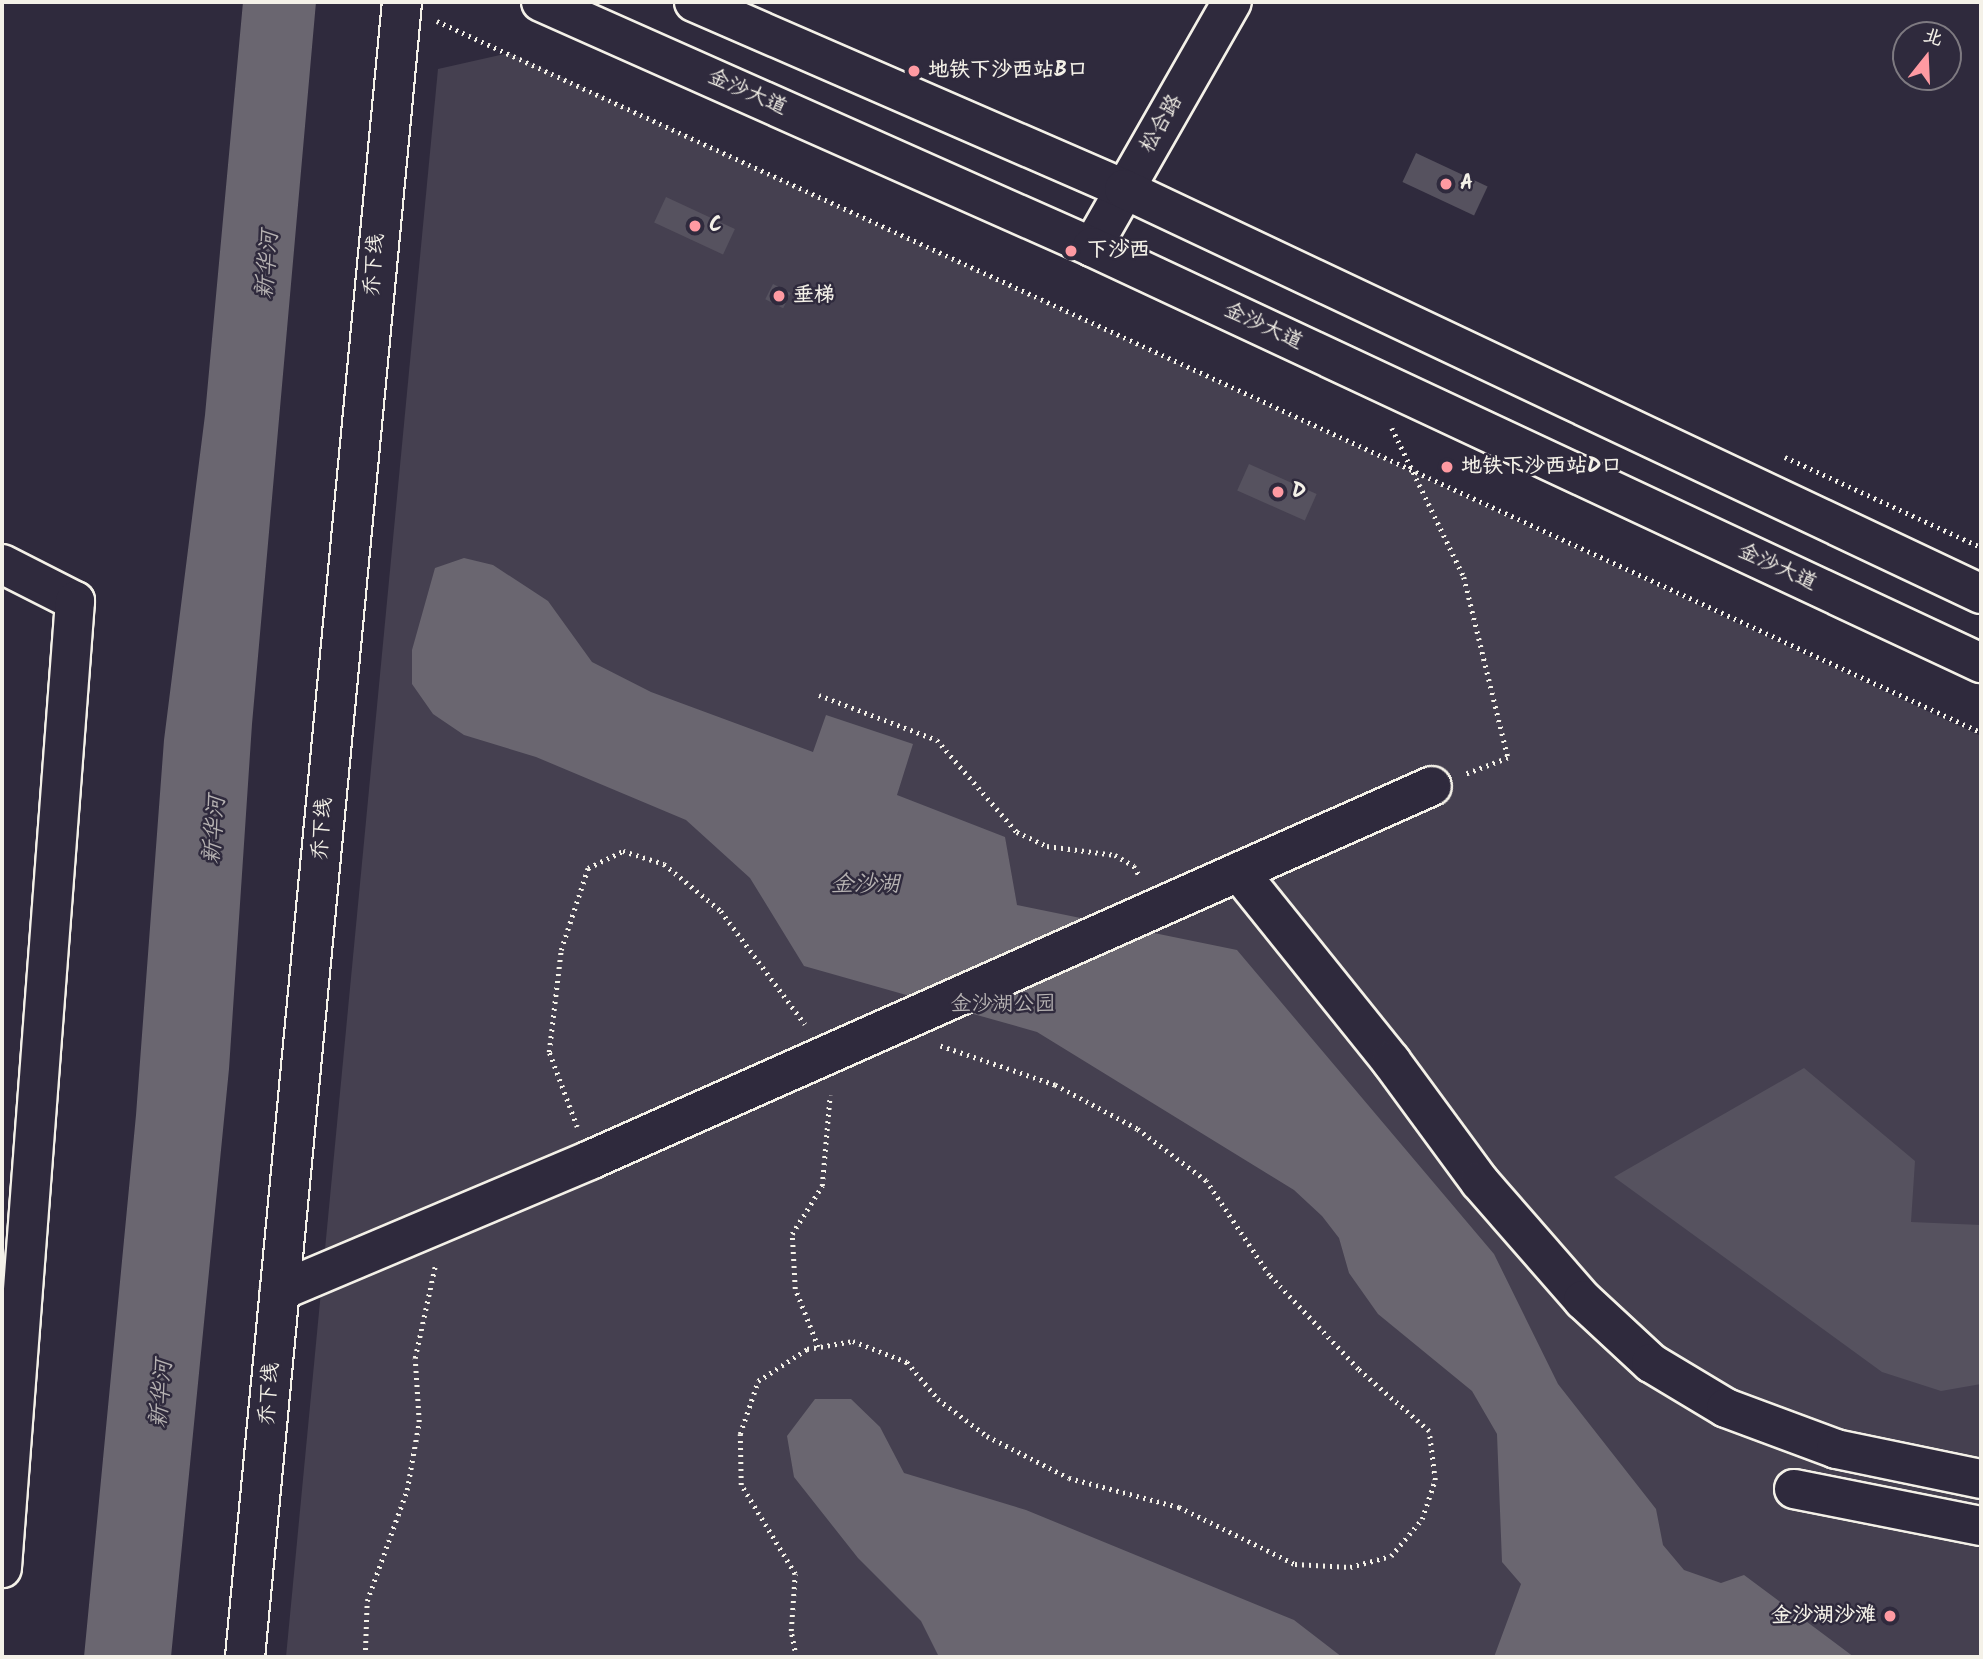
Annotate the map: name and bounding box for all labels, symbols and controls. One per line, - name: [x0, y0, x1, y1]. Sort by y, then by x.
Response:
- north arrow: [1892, 21, 1962, 91]
- text: 北: [1919, 21, 1947, 55]
- place label: 地铁下沙西站B口: [928, 58, 1088, 84]
- marker: 地铁下沙西站B口: [906, 63, 922, 79]
- street label: 金沙大道: [704, 64, 790, 122]
- street label: 松合路: [1135, 90, 1189, 158]
- place label: A: [1460, 171, 1473, 197]
- marker: A: [1438, 176, 1454, 192]
- place label: C: [709, 213, 722, 239]
- marker: C: [687, 218, 703, 234]
- water label: 新华河: [251, 229, 285, 301]
- street label: 乔下线: [360, 233, 390, 297]
- place label: 下沙西: [1087, 238, 1150, 264]
- marker: 下沙西: [1061, 241, 1081, 261]
- place label: 垂梯: [793, 283, 835, 309]
- marker: 垂梯: [771, 288, 787, 304]
- street label: 金沙大道: [1220, 298, 1306, 356]
- place label: 地铁下沙西站D口: [1461, 454, 1622, 480]
- marker: 地铁下沙西站D口: [1439, 459, 1455, 475]
- place label: D: [1292, 479, 1306, 505]
- marker: D: [1270, 484, 1286, 500]
- street label: 金沙大道: [1734, 539, 1820, 597]
- water label: 新华河: [198, 794, 232, 866]
- street label: 乔下线: [308, 797, 338, 861]
- water label: 金沙湖: [831, 871, 899, 899]
- park label: 金沙湖公园: [951, 992, 1055, 1018]
- water label: 新华河: [145, 1358, 179, 1430]
- street label: 乔下线: [255, 1362, 285, 1426]
- place label: 金沙湖沙滩: [1771, 1603, 1876, 1629]
- marker: 金沙湖沙滩: [1882, 1608, 1898, 1624]

